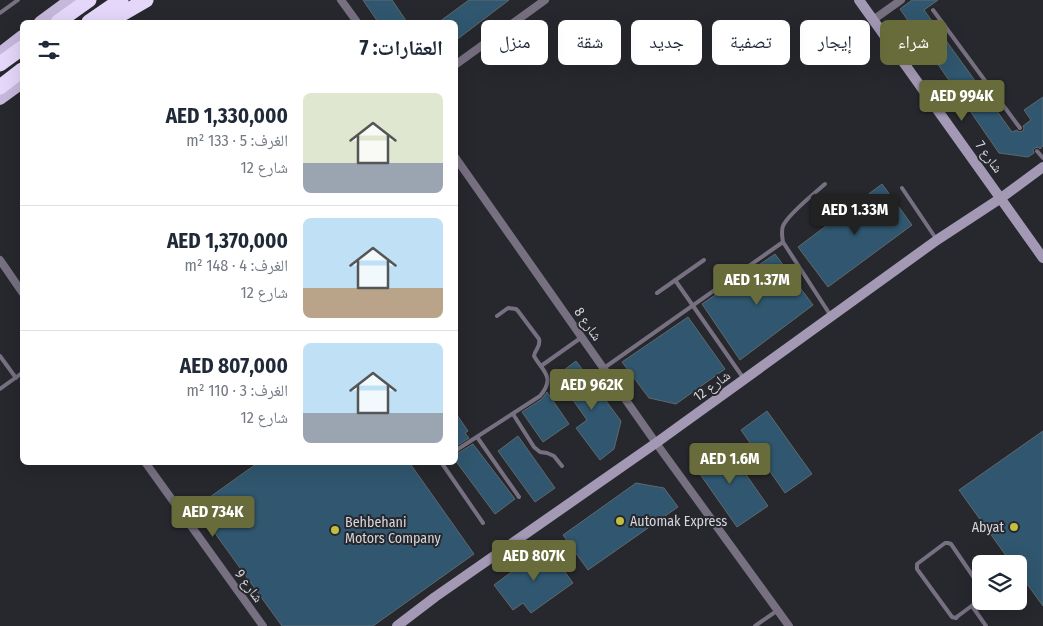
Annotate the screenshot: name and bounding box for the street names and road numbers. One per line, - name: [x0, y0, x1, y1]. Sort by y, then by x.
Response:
- street label: شارع 7: [971, 138, 1006, 177]
- street label: شارع 8: [570, 304, 606, 345]
- street label: شارع 12: [690, 367, 734, 406]
- street label: شارع 9: [231, 566, 267, 606]

